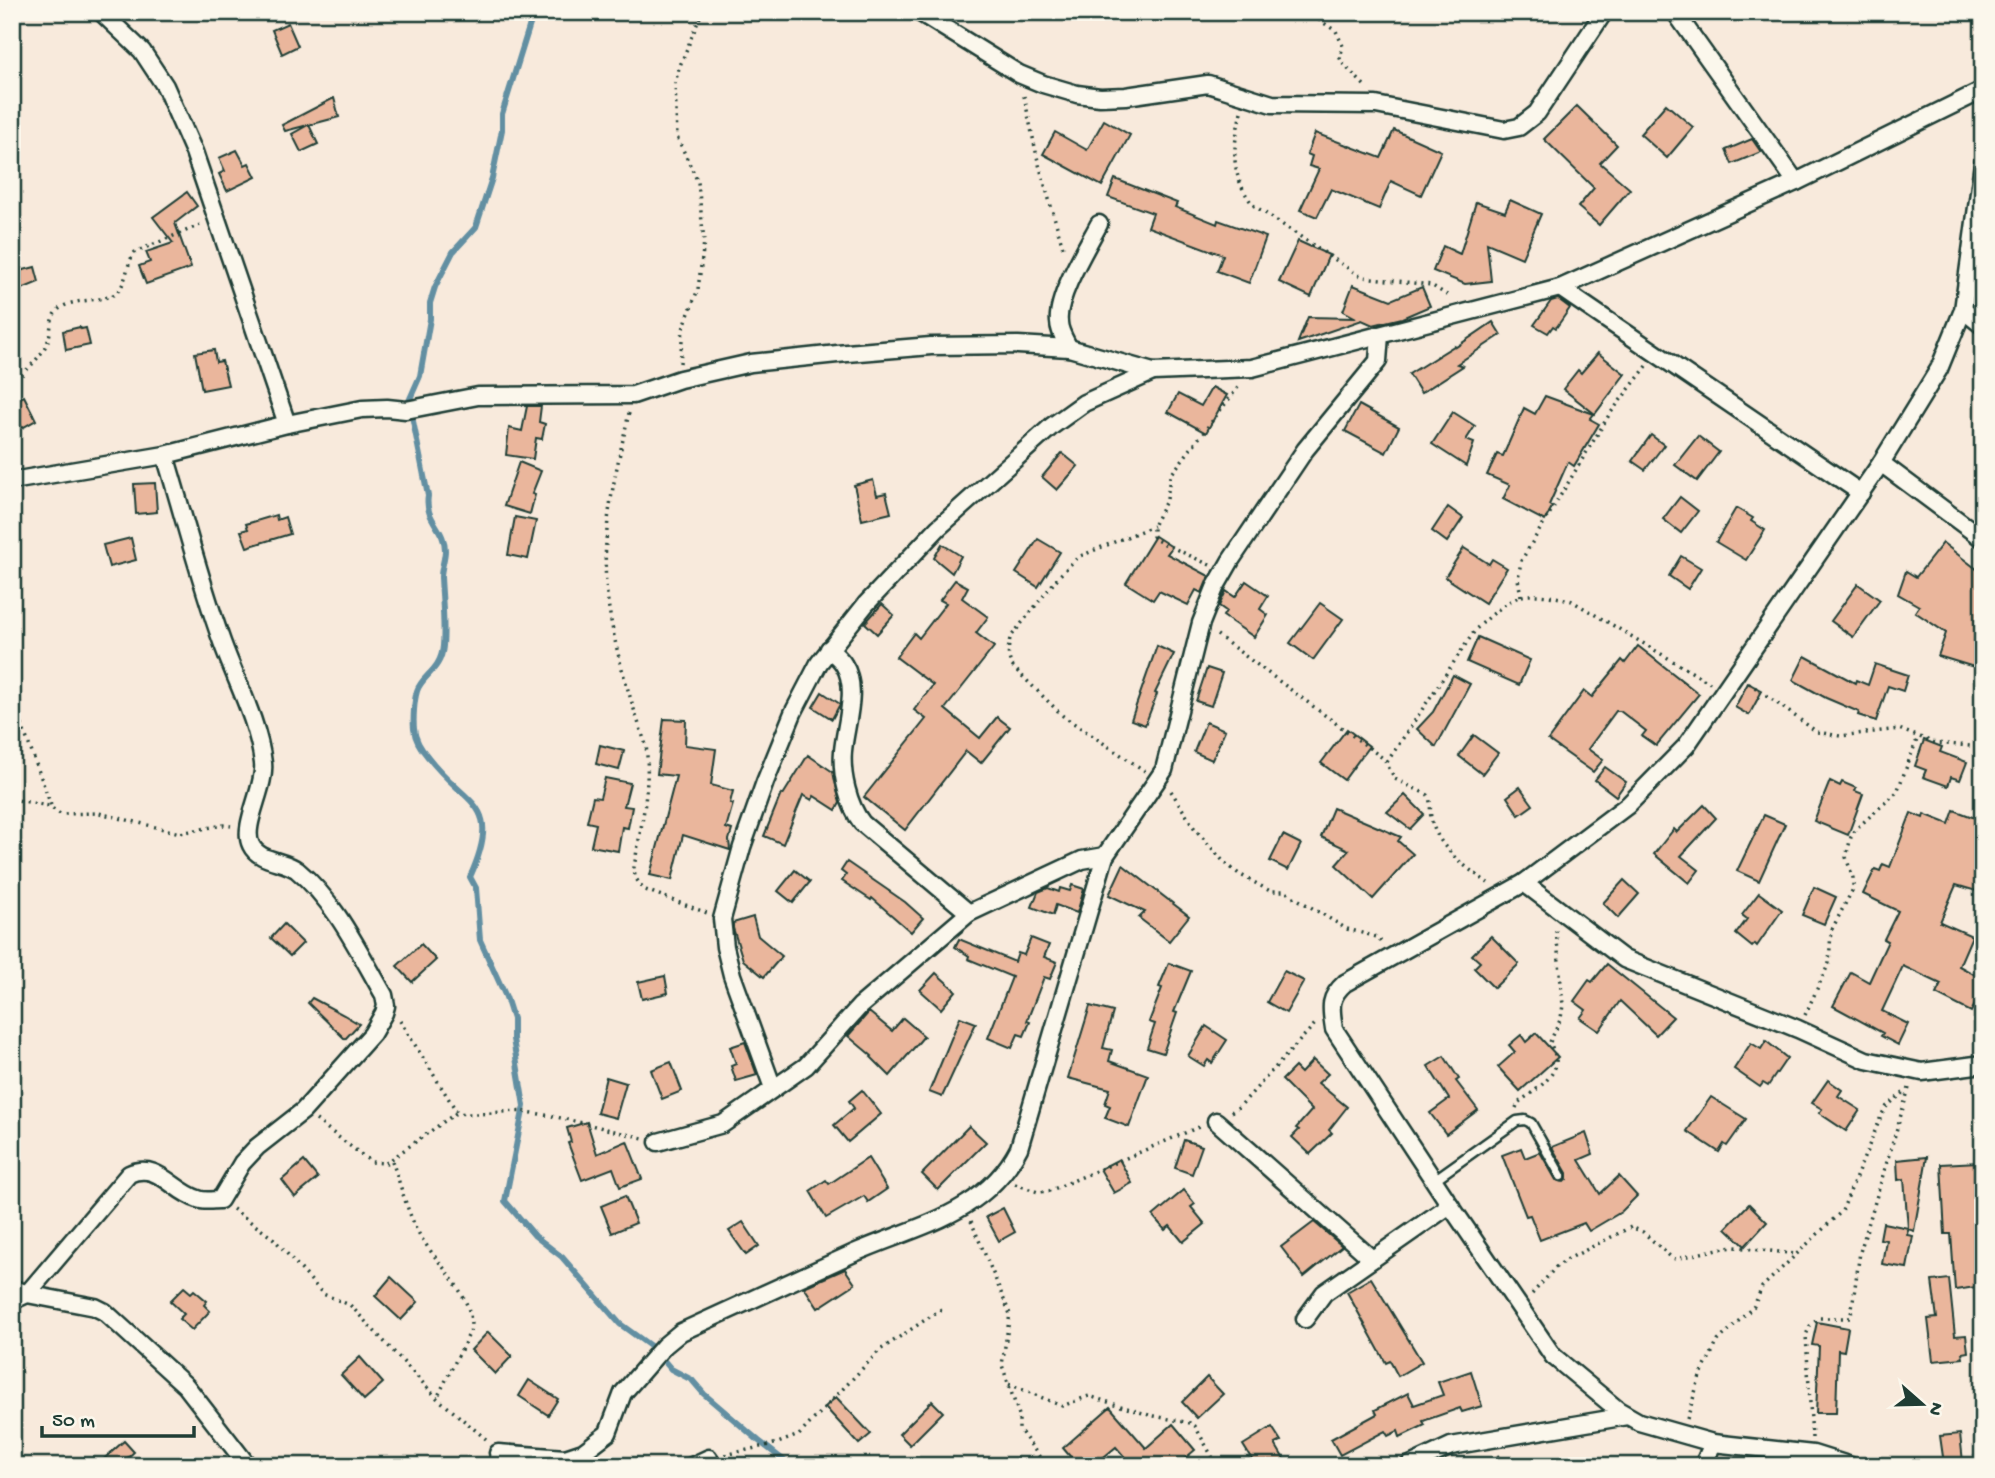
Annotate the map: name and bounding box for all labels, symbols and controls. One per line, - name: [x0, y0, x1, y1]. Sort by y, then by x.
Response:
- north arrow: [1886, 1370, 1956, 1440]
- scale bar: [42, 1394, 194, 1438]
- text: N: [1922, 1399, 1948, 1418]
- text: 50 m: [52, 1410, 95, 1435]

